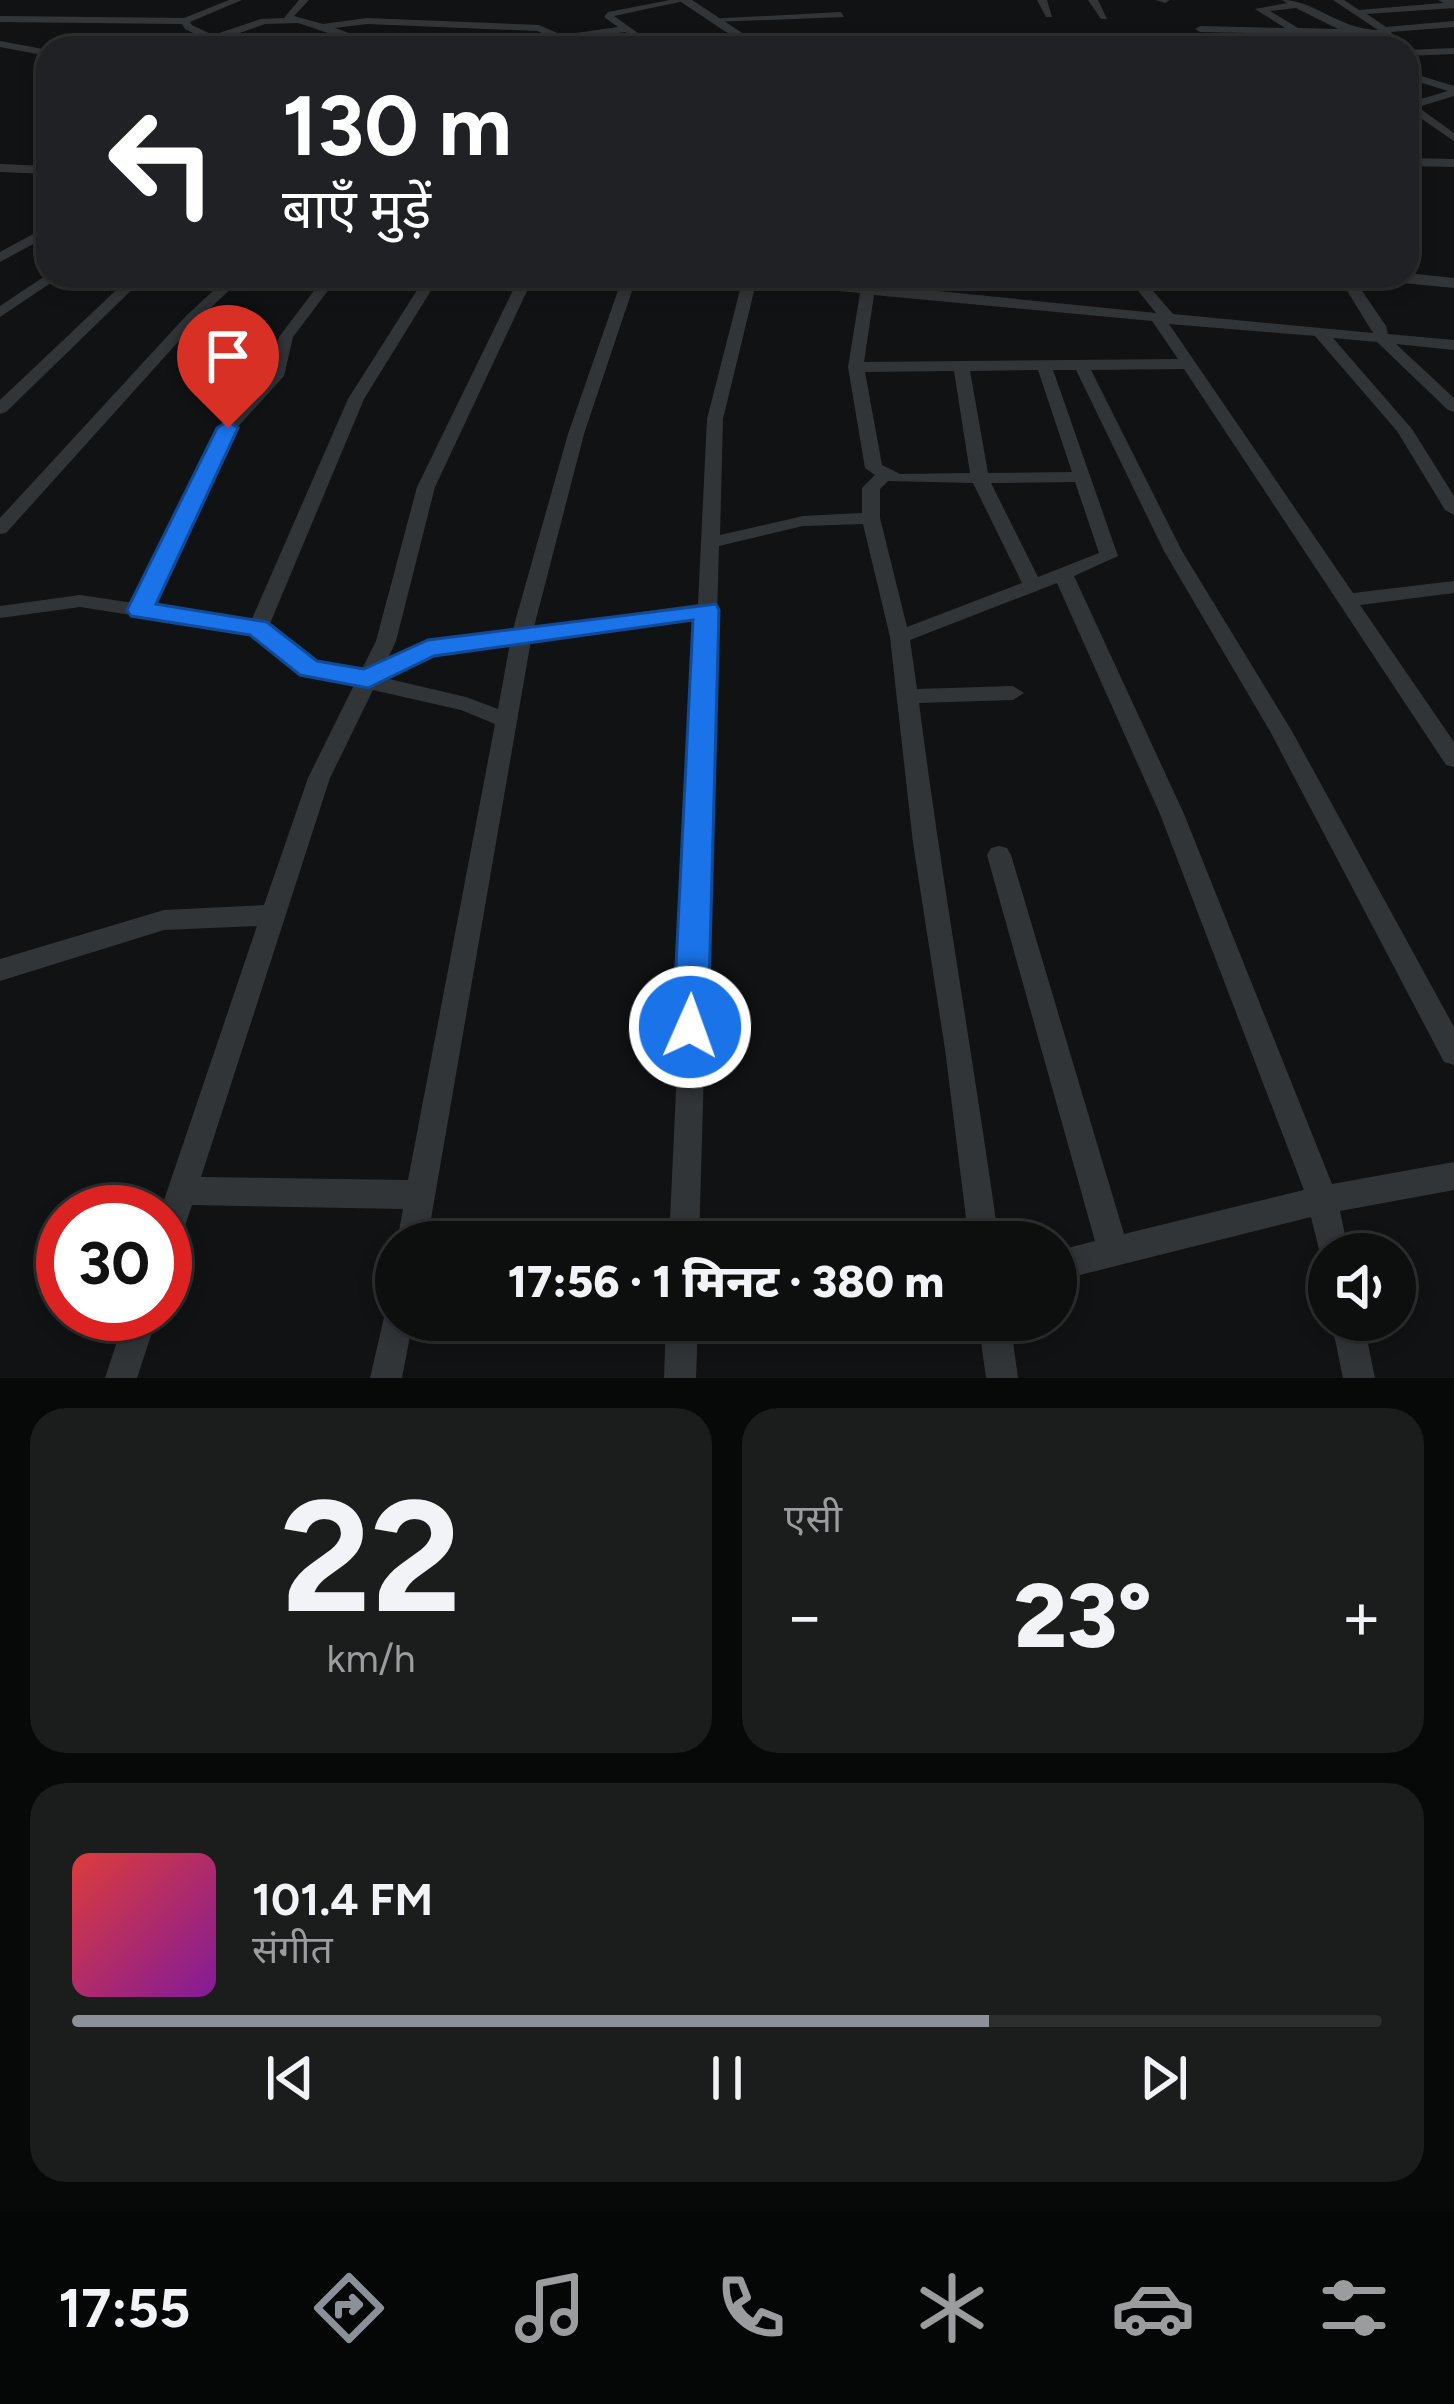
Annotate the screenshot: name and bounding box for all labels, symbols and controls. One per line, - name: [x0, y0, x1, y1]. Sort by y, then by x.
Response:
- text: 130 m: [282, 75, 512, 176]
- icon: left: [84, 84, 240, 240]
- text: बाएँ मुड़ें: [282, 177, 431, 242]
- pin: [177, 305, 279, 428]
- icon: arrive: [195, 323, 261, 389]
- position arrow: [627, 964, 753, 1090]
- speed limit sign: 30: [36, 1185, 192, 1341]
- map controls: [1308, 1233, 1416, 1341]
- button: sound: [1308, 1233, 1416, 1341]
- text: 17:56 · 1 मिनट · 380 m: [508, 1254, 944, 1308]
- text: 22: [281, 1463, 461, 1650]
- text: एसी: [784, 1495, 842, 1542]
- text: 23°: [1014, 1561, 1152, 1670]
- text: −: [784, 1576, 825, 1656]
- text: +: [1341, 1576, 1382, 1656]
- text: km/h: [326, 1635, 416, 1682]
- text: 101.4 FM: [252, 1872, 433, 1926]
- text: संगीत: [252, 1926, 333, 1973]
- icon: previous: [257, 2045, 323, 2111]
- icon: pause: [694, 2045, 760, 2111]
- icon: next: [1131, 2045, 1197, 2111]
- icon: directions: [307, 2266, 391, 2350]
- icon: music: [508, 2266, 592, 2350]
- icon: phone: [709, 2266, 793, 2350]
- icon: climate: [910, 2266, 994, 2350]
- icon: car: [1111, 2266, 1195, 2350]
- icon: filters: [1312, 2266, 1396, 2350]
- text: 17:55: [58, 2276, 190, 2341]

